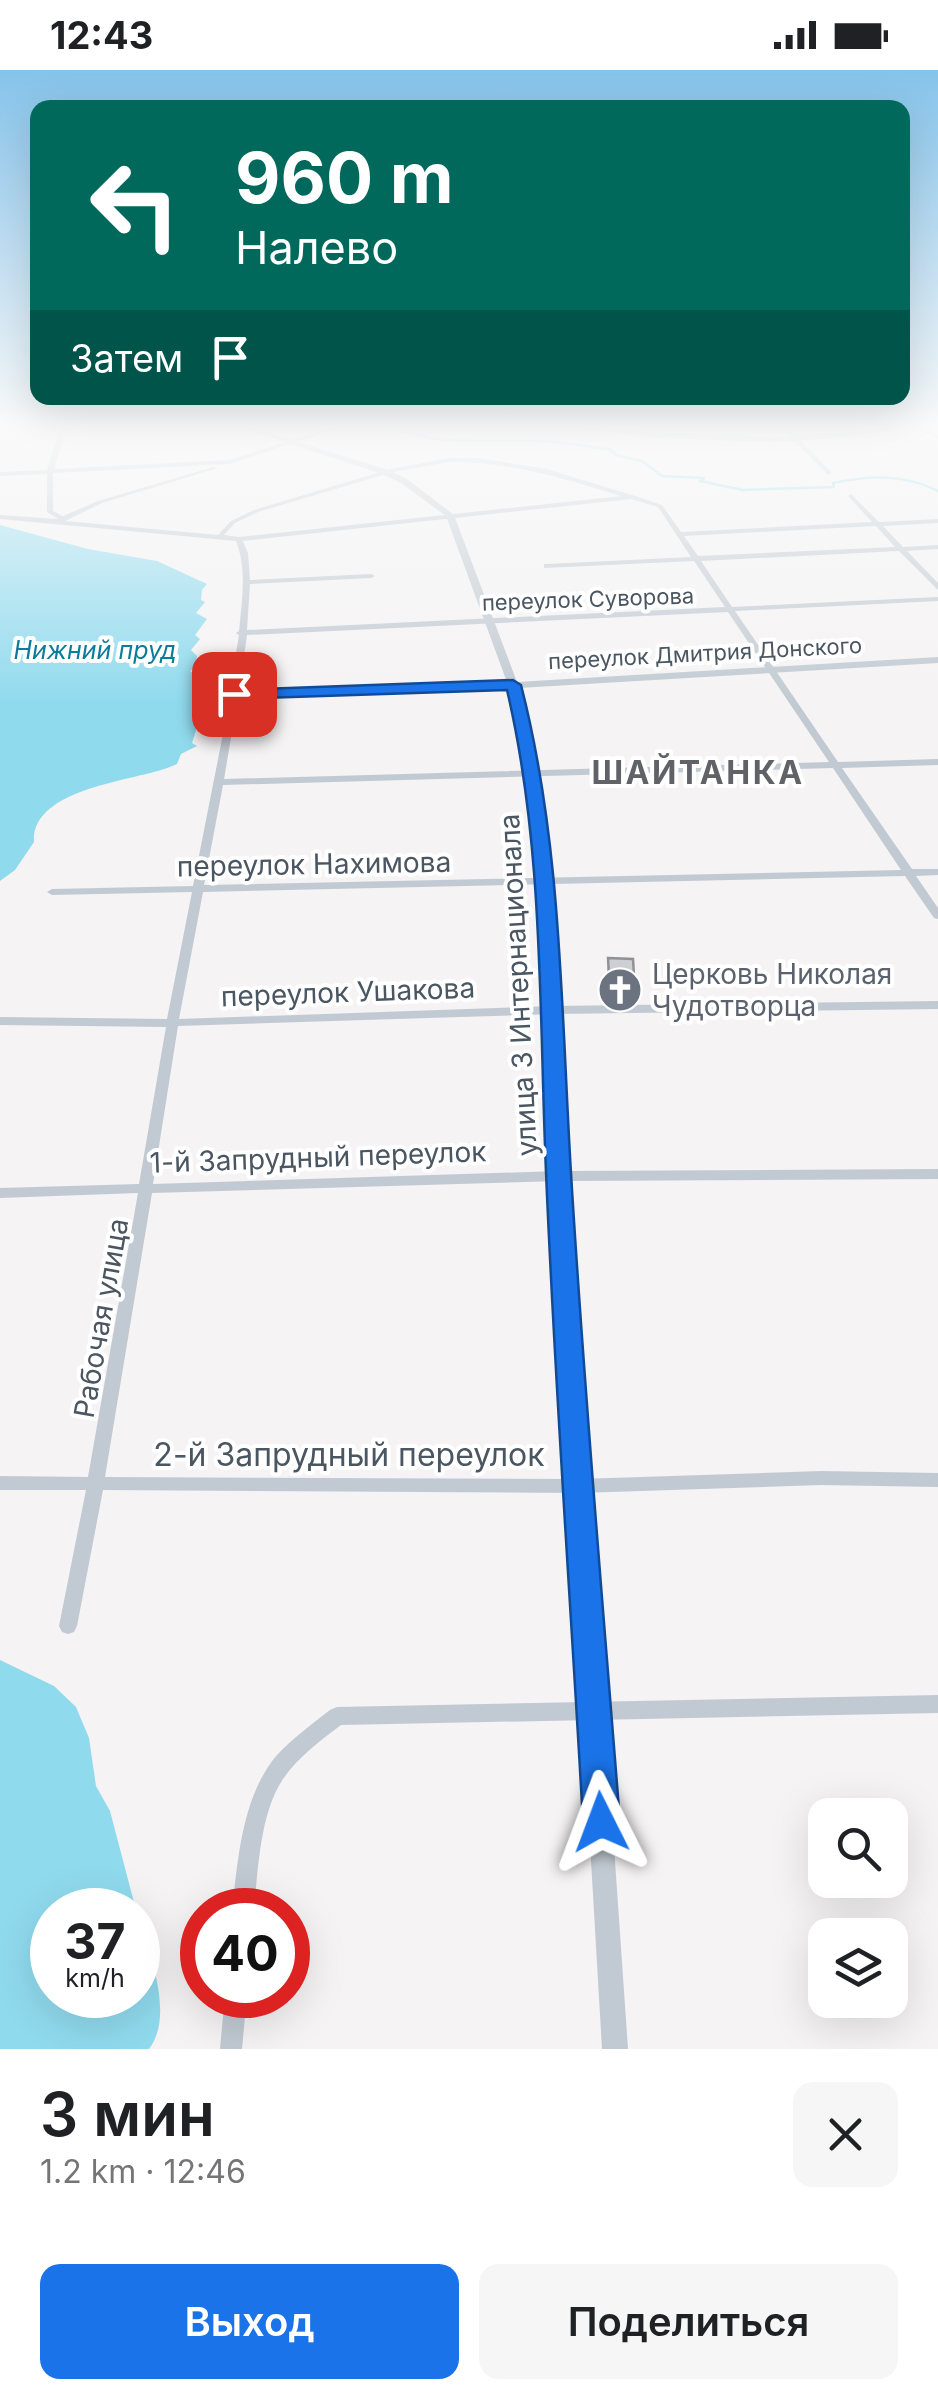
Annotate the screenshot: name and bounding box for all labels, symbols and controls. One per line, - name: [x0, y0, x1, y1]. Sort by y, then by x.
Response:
- text: 12:43: [50, 12, 153, 58]
- text: 960 m: [235, 135, 454, 220]
- icon: left: [70, 140, 200, 270]
- text: Налево: [235, 220, 398, 275]
- icon: arrive: [203, 330, 258, 385]
- text: Затем: [70, 335, 183, 381]
- street label: переулок Суворова: [481, 582, 695, 616]
- street label: переулок Дмитрия Донского: [547, 632, 863, 674]
- water label: Нижний пруд: [13, 635, 177, 665]
- pin: [192, 652, 277, 737]
- icon: arrive: [207, 667, 262, 722]
- district label: ШАЙТАНКА: [591, 753, 805, 792]
- street label: улица 3 Интернационала: [492, 813, 544, 1157]
- street label: переулок Нахимова: [177, 845, 451, 883]
- place label: Церковь Николая Чудотворца: [652, 957, 892, 1023]
- church icon: Церковь Николая Чудотворца: [597, 967, 643, 1013]
- street label: переулок Ушакова: [220, 971, 476, 1013]
- street label: 1-й Запрудный переулок: [149, 1134, 487, 1180]
- street label: Рабочая улица: [67, 1216, 135, 1420]
- street label: 2-й Запрудный переулок: [153, 1435, 545, 1474]
- position arrow: [549, 1770, 653, 1874]
- map controls: [808, 1798, 908, 2018]
- button: search: [808, 1798, 908, 1898]
- speed limit sign: 40: [180, 1888, 310, 2018]
- text: 37: [64, 1911, 126, 1971]
- button: layers: [808, 1918, 908, 2018]
- text: km/h: [65, 1963, 125, 1993]
- text: 3 мин: [40, 2078, 215, 2150]
- button: close: [793, 2082, 898, 2187]
- text: 1.2 km · 12:46: [40, 2152, 246, 2191]
- button: Выход: [40, 2264, 459, 2379]
- button: Поделиться: [479, 2264, 898, 2379]

